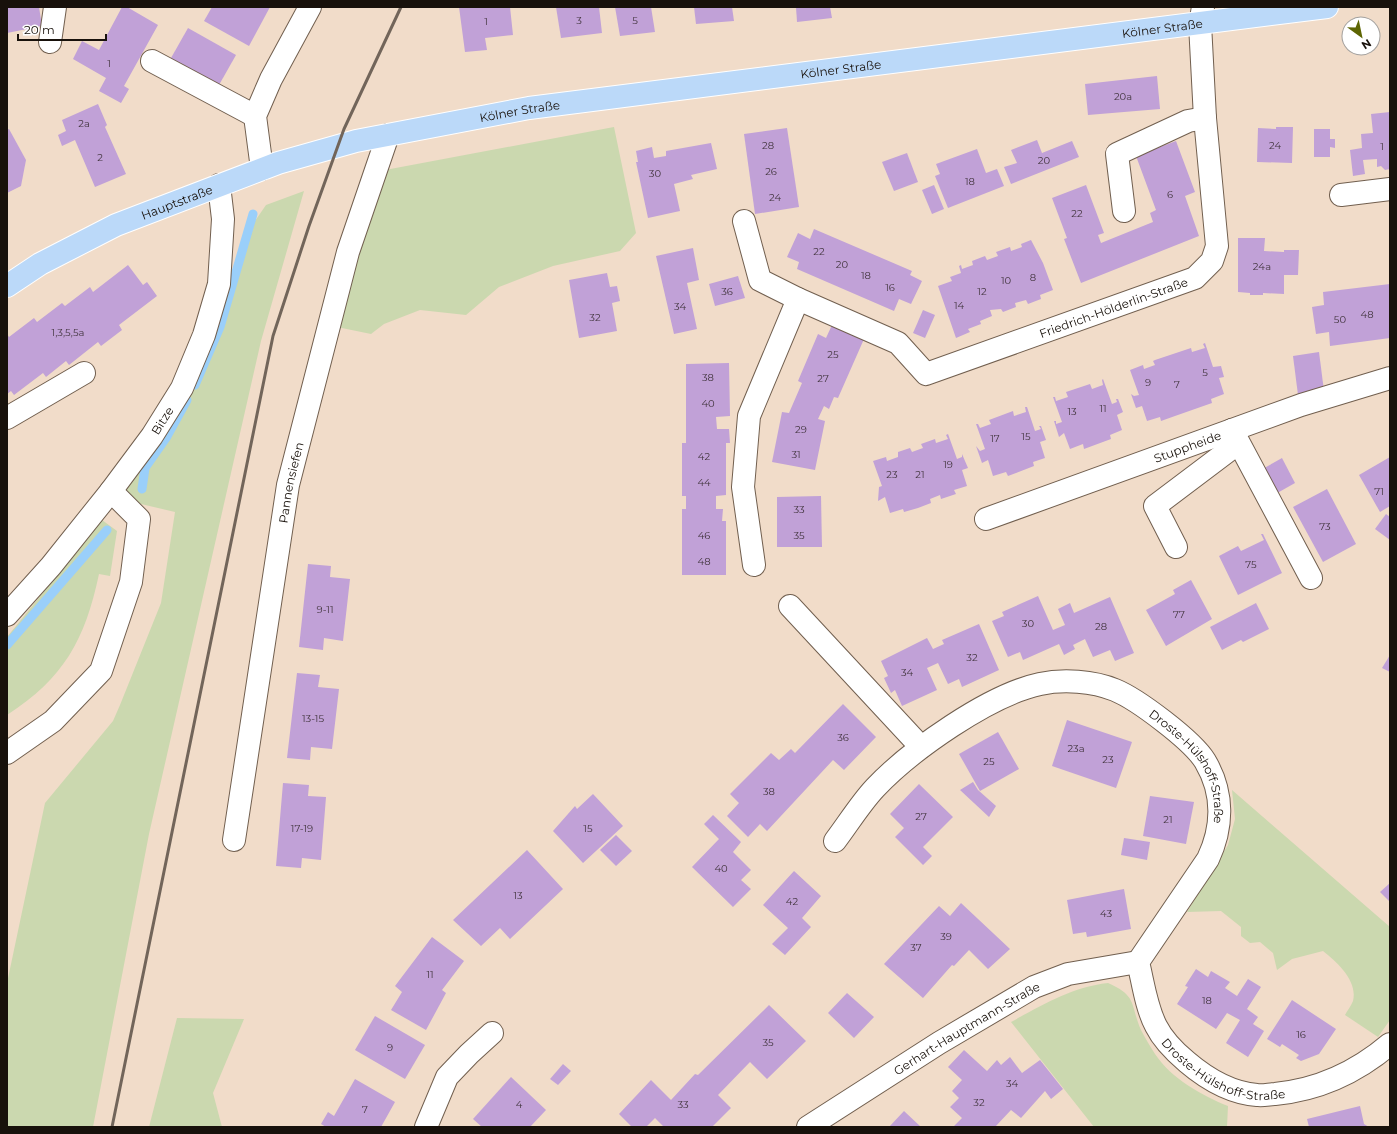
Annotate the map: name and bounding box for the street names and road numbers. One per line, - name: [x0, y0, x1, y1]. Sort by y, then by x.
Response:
- street label: Kölner Straße: [1121, 15, 1204, 40]
- street label: Kölner Straße: [800, 56, 882, 81]
- street label: Kölner Straße: [478, 97, 561, 125]
- street label: Hauptstraße: [139, 181, 215, 222]
- street label: Friedrich-Hölderlin-Straße: [1037, 274, 1190, 341]
- street label: Bitze: [147, 403, 176, 437]
- street label: Stuppheide: [1151, 427, 1223, 465]
- street label: Pannensiefen: [275, 440, 306, 524]
- street label: Droste-Hülshoff-Straße: [1146, 706, 1227, 824]
- street label: Gerhart-Hauptmann-Straße: [891, 978, 1042, 1078]
- street label: Droste-Hülshoff-Straße: [1159, 1035, 1286, 1103]

